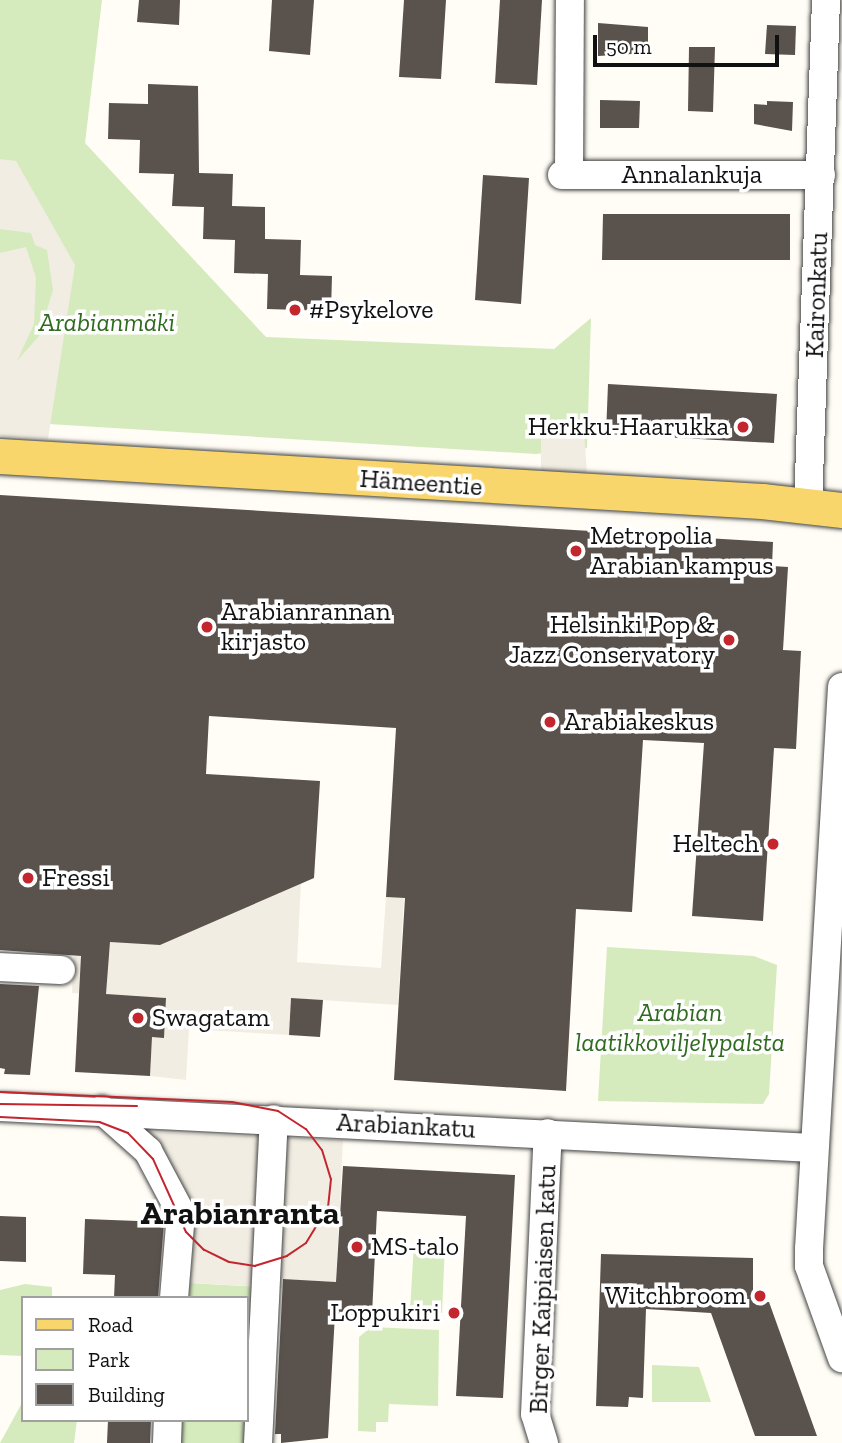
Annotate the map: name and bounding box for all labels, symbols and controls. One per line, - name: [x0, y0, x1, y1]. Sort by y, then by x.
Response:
- scale bar: [597, 21, 782, 65]
- text: 50 m: [606, 34, 652, 59]
- street label: Annalankuja: [622, 159, 762, 191]
- street label: Kaironkatu: [799, 231, 835, 359]
- place label: #Psykelove: [309, 294, 433, 326]
- marker: #Psykelove: [287, 302, 303, 318]
- park label: Arabianmäki: [39, 307, 175, 339]
- place label: Herkku-Haarukka: [528, 411, 729, 443]
- marker: Herkku-Haarukka: [735, 419, 751, 435]
- street label: Hämeentie: [359, 463, 483, 503]
- place label: Metropolia Arabian kampus: [590, 520, 774, 582]
- marker: Metropolia Arabian kampus: [568, 543, 584, 559]
- place label: Arabianrannan kirjasto: [221, 596, 391, 658]
- place label: Helsinki Pop & Jazz Conservatory: [509, 609, 715, 670]
- marker: Arabianrannan kirjasto: [199, 619, 215, 635]
- marker: Helsinki Pop & Jazz Conservatory: [721, 632, 737, 648]
- place label: Arabiakeskus: [564, 706, 714, 738]
- marker: Arabiakeskus: [542, 714, 558, 730]
- place label: Heltech: [672, 828, 759, 860]
- marker: Heltech: [765, 836, 781, 852]
- place label: Fressi: [42, 862, 110, 894]
- marker: Fressi: [20, 870, 36, 886]
- park label: Arabian laatikkoviljelypalsta: [575, 997, 785, 1058]
- place label: Swagatam: [152, 1002, 270, 1034]
- marker: Swagatam: [130, 1010, 146, 1026]
- street label: Arabiankatu: [336, 1107, 476, 1145]
- street label: Birger Kaipiaisen katu: [523, 1164, 563, 1414]
- district label: Arabianranta: [141, 1193, 339, 1233]
- place label: MS-talo: [371, 1231, 459, 1263]
- marker: MS-talo: [349, 1239, 365, 1255]
- place label: Witchbroom: [605, 1280, 746, 1312]
- marker: Witchbroom: [752, 1288, 768, 1304]
- legend: [21, 1296, 248, 1422]
- place label: Loppukiri: [330, 1297, 440, 1329]
- marker: Loppukiri: [446, 1305, 462, 1321]
- text: Road: [88, 1312, 133, 1337]
- text: Park: [88, 1347, 130, 1372]
- text: Building: [88, 1382, 165, 1407]

